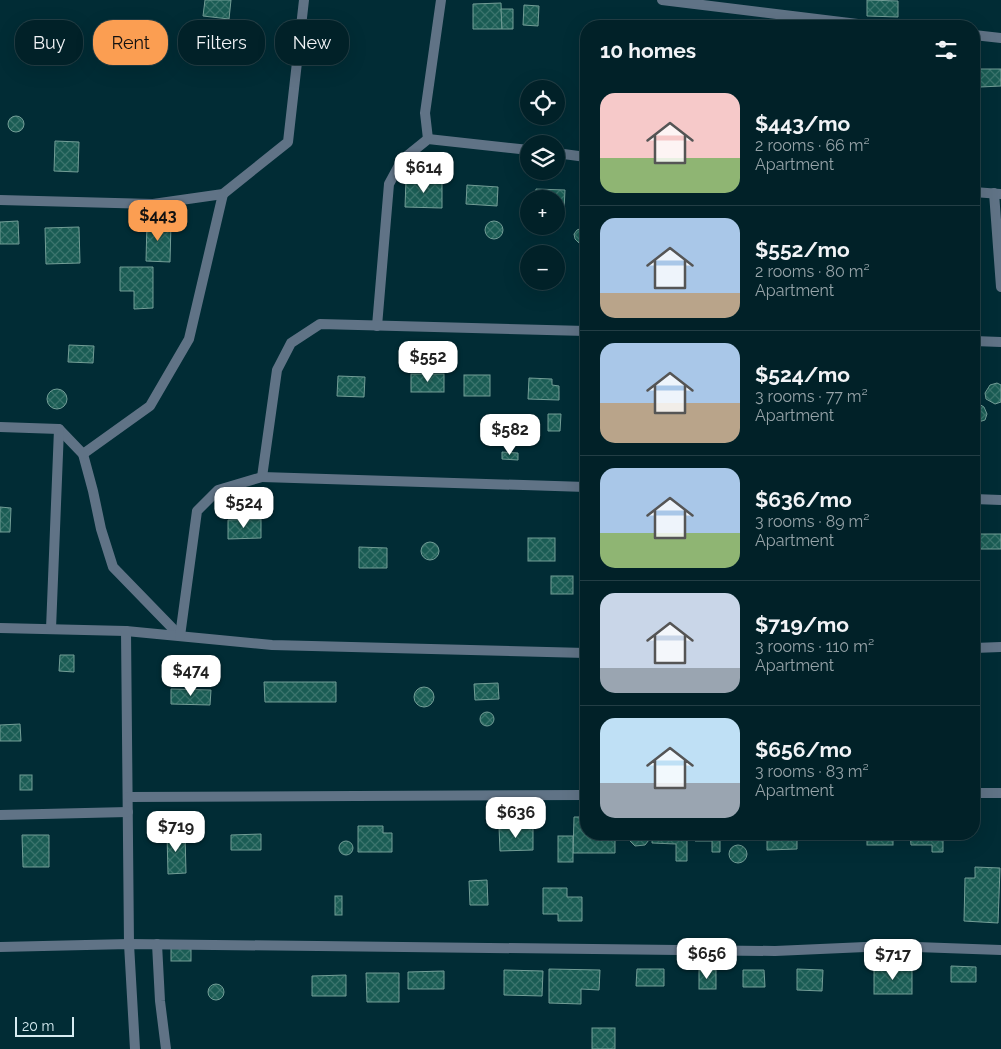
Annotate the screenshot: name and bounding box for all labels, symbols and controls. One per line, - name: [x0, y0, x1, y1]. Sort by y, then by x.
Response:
- chip: Buy: [15, 20, 83, 65]
- chip: Rent: [93, 20, 168, 65]
- chip: Filters: [178, 20, 265, 65]
- chip: New: [275, 20, 349, 65]
- icon: filters: [932, 36, 960, 64]
- text: 10 homes: [600, 38, 696, 63]
- map controls: [520, 80, 565, 290]
- button: locate: [520, 80, 565, 125]
- text: $443/mo: [755, 111, 850, 136]
- icon: home: [640, 113, 700, 173]
- button: layers: [520, 135, 565, 180]
- text: 2 rooms · 66 m²: [755, 136, 870, 155]
- pin: $614: [394, 152, 454, 194]
- text: Apartment: [755, 155, 834, 174]
- text: $614: [406, 158, 442, 177]
- button: +: [520, 190, 565, 235]
- pin: $443: [128, 200, 188, 242]
- text: $443: [139, 206, 177, 225]
- text: $552/mo: [755, 237, 850, 262]
- icon: home: [640, 238, 700, 298]
- button: −: [520, 245, 565, 290]
- text: 2 rooms · 80 m²: [755, 262, 870, 281]
- text: Apartment: [755, 281, 834, 300]
- pin: $552: [398, 340, 458, 383]
- text: $552: [410, 347, 446, 366]
- text: $524/mo: [755, 362, 850, 387]
- icon: home: [640, 363, 700, 423]
- text: 3 rooms · 77 m²: [755, 387, 868, 406]
- text: Apartment: [755, 406, 834, 425]
- pin: $582: [480, 414, 540, 456]
- text: $582: [491, 420, 529, 439]
- pin: $524: [214, 486, 274, 529]
- text: $636/mo: [755, 487, 852, 512]
- icon: home: [640, 488, 700, 548]
- text: $524: [225, 493, 263, 512]
- text: 3 rooms · 89 m²: [755, 512, 870, 531]
- text: Apartment: [755, 531, 834, 550]
- text: $719/mo: [755, 612, 849, 637]
- icon: home: [640, 613, 700, 673]
- text: 3 rooms · 110 m²: [755, 637, 874, 656]
- pin: $474: [161, 654, 221, 697]
- text: Apartment: [755, 656, 834, 675]
- text: $474: [173, 661, 209, 680]
- text: $656/mo: [755, 737, 852, 762]
- icon: home: [640, 738, 700, 798]
- text: 3 rooms · 83 m²: [755, 762, 869, 781]
- text: Apartment: [755, 781, 834, 800]
- pin: $636: [486, 796, 546, 839]
- text: $636: [497, 803, 535, 822]
- pin: $719: [146, 810, 206, 853]
- text: $719: [158, 817, 194, 836]
- pin: $656: [677, 938, 737, 980]
- pin: $717: [863, 938, 923, 981]
- text: $656: [688, 944, 726, 963]
- text: $717: [875, 945, 911, 964]
- scale bar: [15, 1014, 74, 1037]
- text: 20 m: [22, 1018, 54, 1034]

